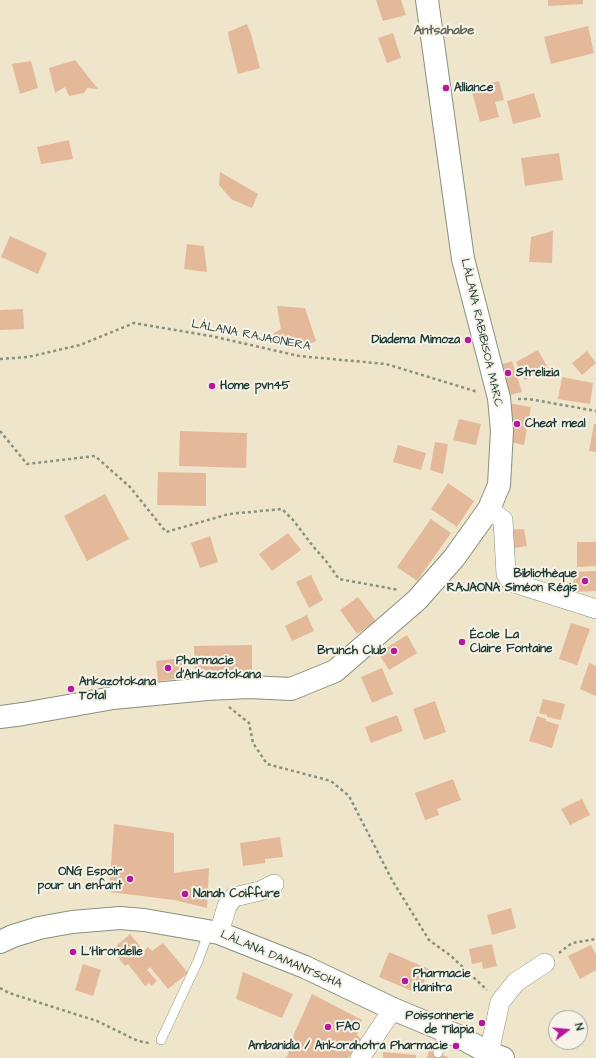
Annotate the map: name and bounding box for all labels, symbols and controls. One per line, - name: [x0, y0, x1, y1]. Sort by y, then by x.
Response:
- district label: Antsahabe: [414, 23, 474, 39]
- place label: Alliance: [454, 81, 493, 95]
- marker: Alliance: [441, 83, 451, 93]
- street label: LÀLANA RABIBISOA MARC: [457, 257, 505, 409]
- street label: LÀLANA RAJAONERA: [190, 317, 312, 355]
- place label: Diadema Mimoza: [372, 333, 460, 347]
- marker: Diadema Mimoza: [463, 335, 473, 345]
- place label: Strelizia: [516, 366, 559, 380]
- marker: Strelizia: [503, 368, 513, 378]
- place label: Home pvn45: [220, 379, 290, 393]
- marker: Home pvn45: [207, 381, 217, 391]
- place label: Cheat meal: [525, 417, 586, 431]
- marker: Cheat meal: [512, 419, 522, 429]
- place label: Bibliothèque RAJAONA Siméon Régis: [447, 567, 577, 595]
- marker: Bibliothèque RAJAONA Siméon Régis: [580, 576, 590, 586]
- place label: École La Claire Fontaine: [470, 628, 553, 656]
- marker: École La Claire Fontaine: [457, 637, 467, 647]
- place label: Brunch Club: [317, 644, 386, 658]
- marker: Brunch Club: [389, 646, 399, 656]
- place label: Pharmacie d'Ankazotokana: [176, 654, 261, 682]
- marker: Pharmacie d'Ankazotokana: [163, 663, 173, 673]
- place label: Ankazotokana Total: [79, 675, 156, 703]
- marker: Ankazotokana Total: [66, 684, 76, 694]
- place label: ONG Espoir pour un enfant: [38, 865, 122, 893]
- marker: ONG Espoir pour un enfant: [125, 874, 135, 884]
- place label: Nanah Coiffure: [193, 887, 280, 901]
- marker: Nanah Coiffure: [180, 889, 190, 899]
- street label: LÀLANA DAMANTSOHA: [218, 928, 344, 992]
- place label: L'Hirondelle: [81, 945, 143, 959]
- marker: L'Hirondelle: [68, 947, 78, 957]
- place label: Pharmacie Hanitra: [413, 967, 471, 995]
- marker: Pharmacie Hanitra: [400, 976, 410, 986]
- place label: Poissonnerie de Tilapia: [406, 1009, 474, 1037]
- north arrow: [548, 1010, 588, 1050]
- marker: Poissonnerie de Tilapia: [477, 1018, 487, 1028]
- place label: FAO: [336, 1020, 360, 1034]
- text: N: [571, 1021, 587, 1032]
- marker: FAO: [323, 1022, 333, 1032]
- place label: Ambanidia / Ankorahotra Pharmacie: [248, 1039, 448, 1053]
- marker: Ambanidia / Ankorahotra Pharmacie: [451, 1041, 461, 1051]

